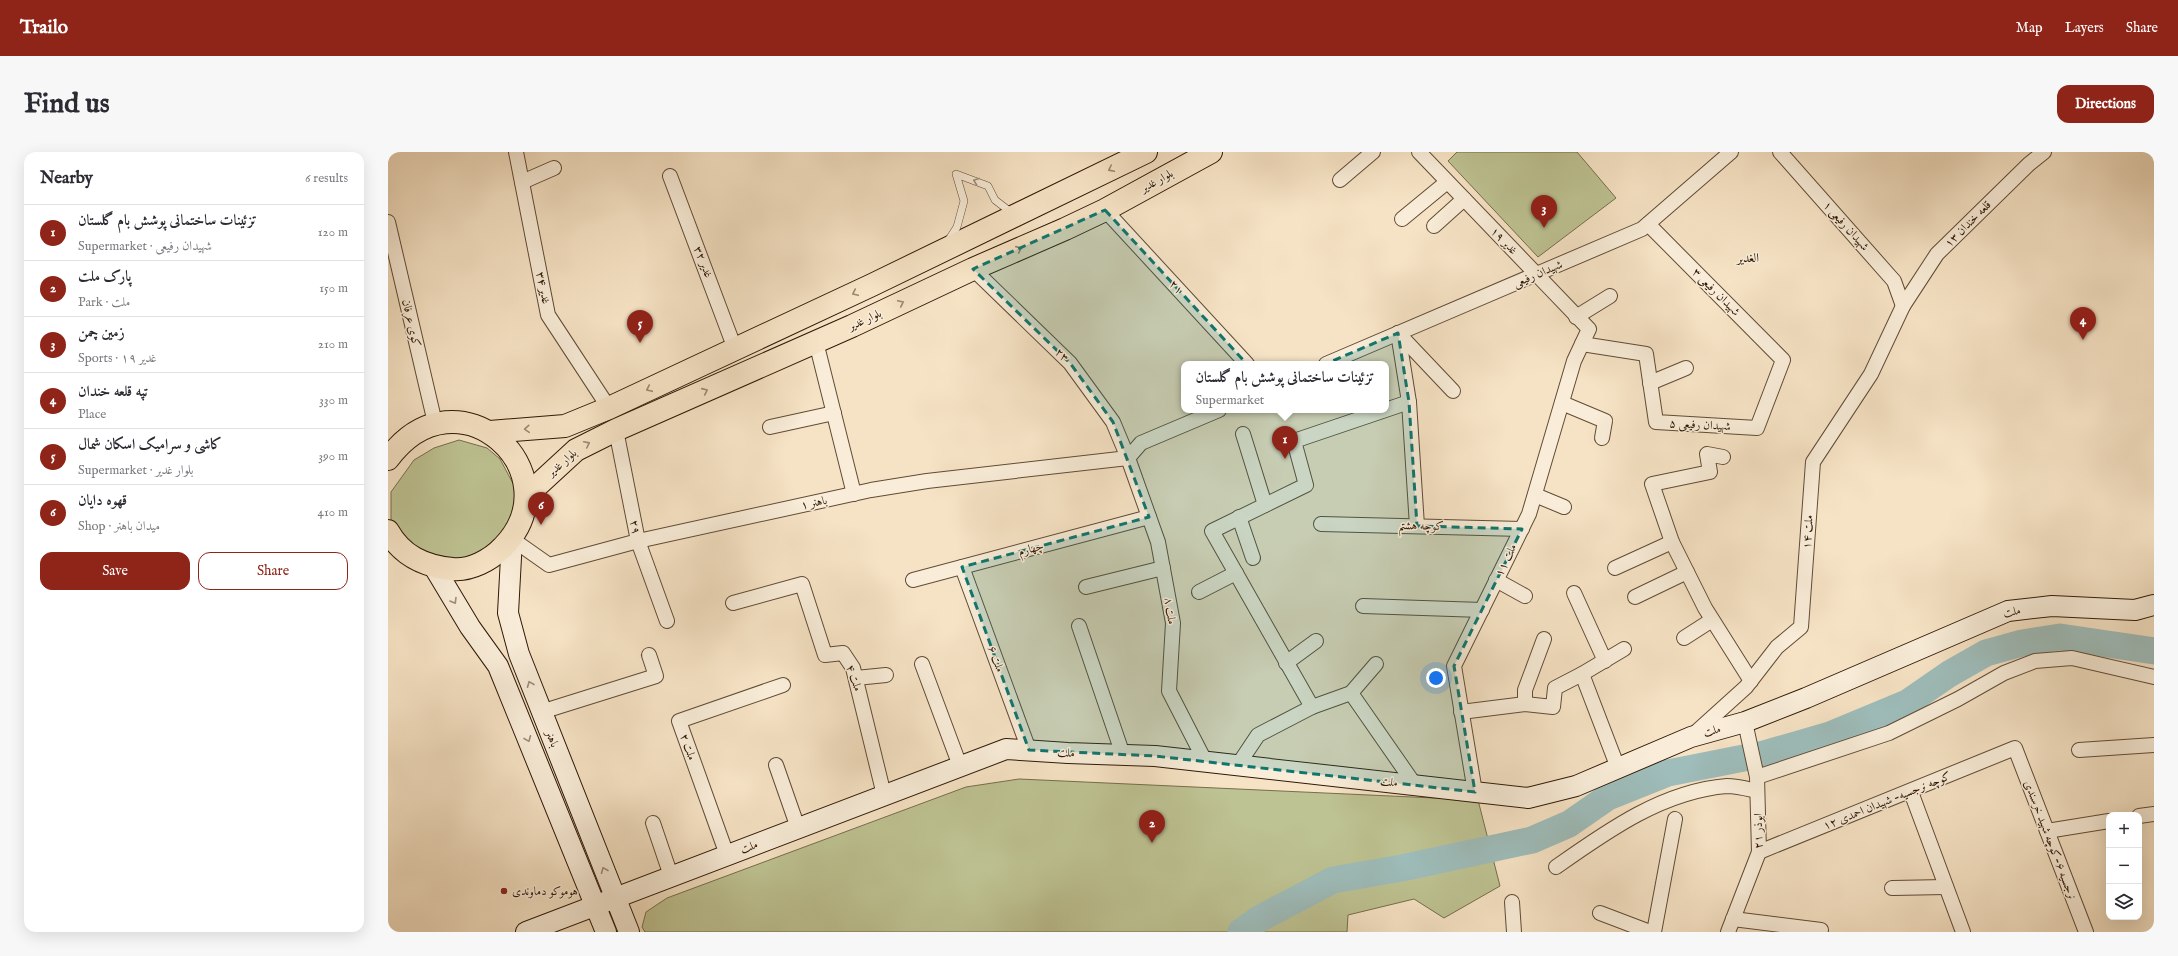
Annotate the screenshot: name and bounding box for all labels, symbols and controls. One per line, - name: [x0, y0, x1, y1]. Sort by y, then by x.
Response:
- text: Trailo: [20, 16, 68, 40]
- text: Map: [2016, 19, 2043, 37]
- text: Layers: [2065, 19, 2104, 37]
- text: Share: [2126, 19, 2158, 37]
- button: Directions: [2057, 85, 2154, 123]
- text: Find us: [24, 87, 110, 122]
- one-way arrow: [1108, 164, 1115, 172]
- street label: بلوار غدیر: [1136, 166, 1176, 197]
- text: Nearby: [40, 168, 93, 189]
- text: 6 results: [305, 170, 348, 187]
- one-way arrow: [972, 178, 979, 186]
- pin: 3: [1531, 195, 1557, 228]
- street label: ۱۳ قلعه خندان: [1941, 197, 1995, 251]
- street label: ۱ شهیدان رفیعی: [1819, 198, 1872, 255]
- text: تزئینات ساختمانی پوشش بام گلستان: [78, 211, 257, 230]
- text: 1: [51, 224, 55, 241]
- text: 120 m: [318, 224, 348, 241]
- street label: ۱۹ غدیر: [1487, 224, 1521, 258]
- text: Supermarket · شهیدان رفیعی: [78, 238, 212, 255]
- street label: ۳۲ غدیر: [690, 244, 716, 280]
- one-way arrow: [1015, 246, 1022, 254]
- district label: الغدیر: [1735, 250, 1759, 267]
- street label: شهیدان رفیعی: [1511, 257, 1565, 292]
- street label: ۳ شهیدان رفیعی: [1688, 265, 1743, 320]
- text: پارک ملت: [78, 267, 131, 286]
- street label: ۳۴ غدیر: [533, 271, 554, 306]
- street label: ۲۱: [1166, 277, 1186, 297]
- text: 2: [50, 280, 56, 297]
- text: 150 m: [319, 280, 348, 297]
- one-way arrow: [852, 288, 860, 296]
- text: Park · ملت: [78, 294, 130, 311]
- street label: کوی عرفان: [397, 298, 424, 349]
- one-way arrow: [896, 300, 904, 308]
- street label: بلوار غدیر: [844, 306, 884, 335]
- pin: 4: [2070, 307, 2096, 340]
- pin: 5: [627, 310, 653, 343]
- text: زمین چمن: [78, 323, 125, 342]
- text: 3: [51, 336, 55, 353]
- text: 210 m: [318, 336, 348, 353]
- street label: ۲۳: [1052, 345, 1072, 365]
- text: Sports · ۱۹ غدیر: [78, 350, 156, 367]
- popup: [1181, 361, 1389, 413]
- text: تزئینات ساختمانی پوشش بام گلستان: [1195, 368, 1375, 387]
- text: تپه قلعه خندان: [78, 382, 148, 401]
- one-way arrow: [646, 384, 653, 392]
- one-way arrow: [702, 387, 709, 395]
- text: 4: [50, 392, 56, 409]
- text: 330 m: [319, 392, 348, 409]
- text: Supermarket: [1195, 392, 1264, 409]
- text: Place: [78, 406, 106, 423]
- street label: ۵ شهیدان رفیعی: [1669, 416, 1731, 435]
- one-way arrow: [524, 425, 530, 434]
- pin: 1: [1272, 426, 1298, 459]
- text: کاشی و سرامیک اسکان شمال: [78, 435, 222, 454]
- one-way arrow: [583, 441, 590, 449]
- street label: بلوار غدیر: [542, 446, 580, 482]
- text: 5: [51, 448, 55, 465]
- text: 390 m: [318, 448, 348, 465]
- text: Supermarket · بلوار غدیر: [78, 462, 194, 479]
- text: قهوه دایان: [78, 491, 127, 510]
- pin: 6: [528, 492, 554, 525]
- street label: باهنر ۱: [799, 493, 829, 513]
- text: 6: [50, 504, 56, 521]
- text: 410 m: [318, 504, 348, 521]
- street label: ۱۴ ملت: [1799, 514, 1817, 550]
- text: Shop · میدان باهنر: [78, 518, 160, 535]
- street label: کوچه هشتم: [1398, 518, 1444, 538]
- street label: ۲۹: [626, 519, 644, 535]
- street label: چهارم: [1017, 538, 1046, 562]
- street label: ۱۱ ملت: [1492, 541, 1520, 579]
- button: Save: [40, 552, 190, 590]
- button: Share: [198, 552, 348, 590]
- street label: ۸ ملت: [1161, 596, 1179, 626]
- one-way arrow: [449, 597, 457, 604]
- street label: ملت: [2002, 603, 2022, 621]
- street label: ۶ ملت: [984, 644, 1008, 674]
- street label: ۴ ملت: [842, 663, 866, 693]
- your location: [1426, 668, 1446, 688]
- one-way arrow: [527, 681, 535, 688]
- street label: ملت: [1701, 721, 1723, 741]
- street label: باهنر: [541, 726, 562, 750]
- street label: ۲ ملت: [676, 732, 700, 762]
- one-way arrow: [523, 736, 531, 743]
- street label: ملت: [1057, 745, 1075, 761]
- street label: کوچه نرجسیه- شهیدان احمدی ۱۲: [1821, 768, 1954, 834]
- street label: ملت: [1379, 773, 1399, 791]
- street label: نرجسیه ۶-کوچه شهید خرسندی: [2019, 778, 2080, 902]
- pin: 2: [1139, 810, 1165, 843]
- map controls: [2106, 812, 2142, 920]
- button: +: [2106, 812, 2142, 848]
- street label: ۲۱ ابوذر: [1751, 813, 1766, 849]
- street label: ملت: [738, 837, 760, 857]
- button: −: [2106, 848, 2142, 884]
- one-way arrow: [601, 866, 609, 873]
- place label: هوموکو دماوندی: [512, 884, 578, 899]
- button: layers: [2106, 884, 2142, 920]
- marker: هوموکو دماوندی: [499, 886, 509, 896]

